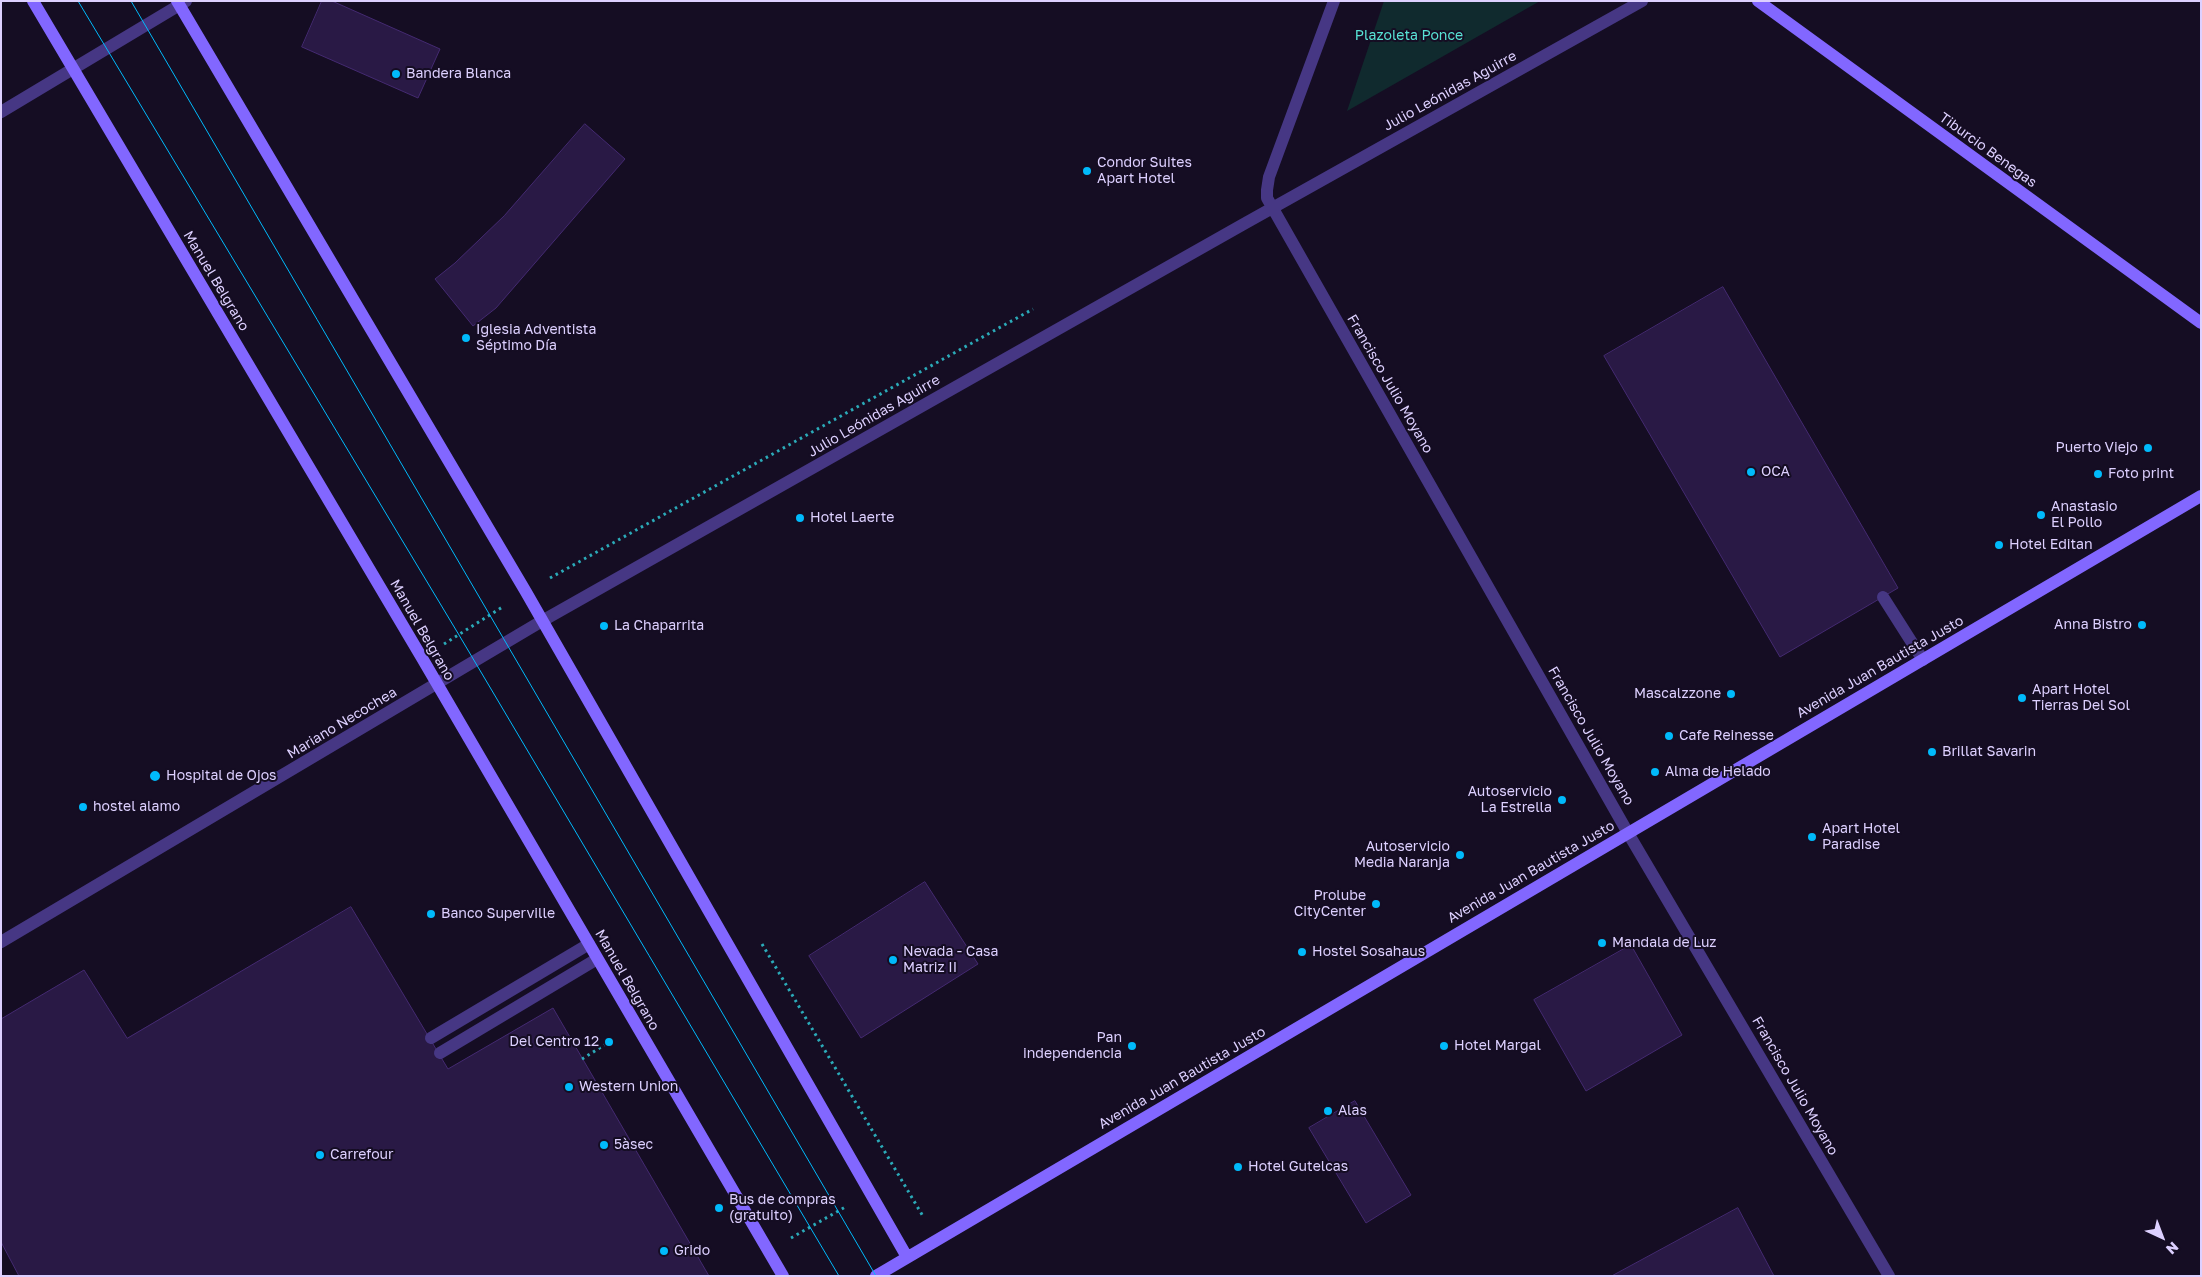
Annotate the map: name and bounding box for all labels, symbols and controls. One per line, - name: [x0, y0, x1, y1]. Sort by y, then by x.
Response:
- park label: Plazoleta Ponce: [1355, 28, 1463, 44]
- street label: Julio Leónidas Aguirre: [1381, 47, 1519, 135]
- place label: Bandera Blanca: [406, 66, 511, 82]
- marker: Bandera Blanca: [390, 68, 402, 80]
- street label: Tiburcio Benegas: [1936, 109, 2040, 191]
- place label: Condor Suites Apart Hotel: [1097, 155, 1192, 188]
- marker: Condor Suites Apart Hotel: [1081, 165, 1093, 177]
- street label: Manuel Belgrano: [179, 228, 253, 334]
- street label: Francisco Julio Moyano: [1343, 312, 1437, 456]
- place label: Iglesia Adventista Séptimo Día: [476, 322, 596, 354]
- marker: Iglesia Adventista Séptimo Día: [460, 332, 472, 344]
- street label: Julio Leónidas Aguirre: [805, 371, 943, 461]
- place label: Puerto Viejo: [2056, 440, 2138, 456]
- marker: Puerto Viejo: [2142, 442, 2154, 454]
- place label: OCA: [1761, 464, 1790, 480]
- marker: OCA: [1745, 466, 1757, 478]
- place label: Foto print: [2108, 466, 2174, 482]
- marker: Foto print: [2092, 468, 2104, 480]
- place label: Anastasio El Pollo: [2051, 499, 2117, 532]
- marker: Anastasio El Pollo: [2035, 509, 2047, 521]
- place label: Hotel Laerte: [810, 510, 894, 526]
- marker: Hotel Laerte: [794, 512, 806, 524]
- place label: Hotel Editan: [2009, 537, 2093, 553]
- marker: Hotel Editan: [1993, 539, 2005, 551]
- street label: Manuel Belgrano: [386, 577, 458, 683]
- street label: Avenida Juan Bautista Justo: [1793, 612, 1967, 722]
- place label: Anna Bistro: [2054, 617, 2132, 633]
- place label: La Chaparrita: [614, 618, 704, 634]
- marker: Anna Bistro: [2136, 619, 2148, 631]
- marker: La Chaparrita: [598, 620, 610, 632]
- street label: Francisco Julio Moyano: [1544, 664, 1638, 808]
- place label: Apart Hotel Tierras Del Sol: [2032, 682, 2130, 714]
- street label: Mariano Necochea: [284, 684, 400, 762]
- place label: Mascalzzone: [1634, 686, 1721, 702]
- marker: Mascalzzone: [1725, 688, 1737, 700]
- marker: Apart Hotel Tierras Del Sol: [2016, 692, 2028, 704]
- place label: Cafe Reinesse: [1679, 728, 1774, 744]
- marker: Cafe Reinesse: [1663, 730, 1675, 742]
- place label: Brillat Savarin: [1942, 744, 2036, 760]
- marker: Brillat Savarin: [1926, 746, 1938, 758]
- place label: Alma de Helado: [1665, 764, 1771, 780]
- marker: Alma de Helado: [1649, 766, 1661, 778]
- place label: Hospital de Ojos: [166, 768, 276, 784]
- marker: Hospital de Ojos: [148, 769, 162, 783]
- place label: Autoservicio La Estrella: [1468, 784, 1552, 816]
- marker: Autoservicio La Estrella: [1556, 794, 1568, 806]
- place label: hostel alamo: [93, 799, 180, 815]
- marker: hostel alamo: [77, 801, 89, 813]
- street label: Avenida Juan Bautista Justo: [1444, 817, 1618, 927]
- place label: Apart Hotel Paradise: [1822, 821, 1900, 854]
- marker: Apart Hotel Paradise: [1806, 831, 1818, 843]
- place label: Autoservicio Media Naranja: [1354, 839, 1450, 872]
- marker: Autoservicio Media Naranja: [1454, 849, 1466, 861]
- place label: Prolube CityCenter: [1294, 888, 1366, 920]
- marker: Prolube CityCenter: [1370, 898, 1382, 910]
- place label: Banco Superville: [441, 906, 555, 922]
- marker: Banco Superville: [425, 908, 437, 920]
- street label: Manuel Belgrano: [591, 927, 663, 1033]
- place label: Mandala de Luz: [1612, 935, 1717, 951]
- marker: Mandala de Luz: [1596, 937, 1608, 949]
- place label: Nevada - Casa Matriz II: [903, 944, 998, 976]
- place label: Hostel Sosahaus: [1312, 944, 1425, 960]
- marker: Hostel Sosahaus: [1296, 946, 1308, 958]
- marker: Nevada - Casa Matriz II: [887, 954, 899, 966]
- street label: Francisco Julio Moyano: [1748, 1014, 1842, 1158]
- street label: Avenida Juan Bautista Justo: [1095, 1023, 1269, 1133]
- place label: Pan independencia: [1023, 1030, 1122, 1062]
- place label: Del Centro 12: [509, 1034, 599, 1050]
- marker: Del Centro 12: [603, 1036, 615, 1048]
- place label: Hotel Margal: [1454, 1038, 1541, 1054]
- marker: Pan independencia: [1126, 1040, 1138, 1052]
- marker: Hotel Margal: [1438, 1040, 1450, 1052]
- place label: Western Union: [579, 1079, 678, 1095]
- marker: Western Union: [563, 1081, 575, 1093]
- place label: Alas: [1338, 1103, 1367, 1119]
- marker: Alas: [1322, 1105, 1334, 1117]
- place label: 5àsec: [614, 1137, 653, 1153]
- marker: 5àsec: [598, 1139, 610, 1151]
- place label: Carrefour: [330, 1147, 393, 1163]
- marker: Carrefour: [314, 1149, 326, 1161]
- place label: Hotel Gutelcas: [1248, 1159, 1348, 1175]
- marker: Hotel Gutelcas: [1232, 1161, 1244, 1173]
- place label: Bus de compras (gratuito): [729, 1192, 836, 1224]
- marker: Bus de compras (gratuito): [713, 1202, 725, 1214]
- north arrow: [2137, 1212, 2187, 1262]
- text: N: [2163, 1238, 2182, 1258]
- place label: Grido: [674, 1243, 710, 1259]
- marker: Grido: [658, 1245, 670, 1257]

